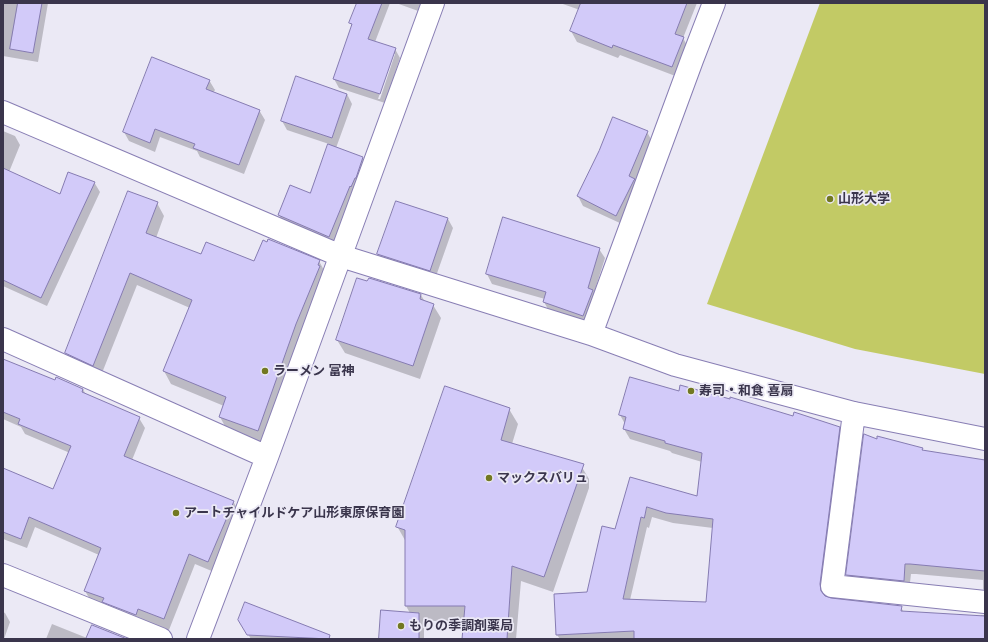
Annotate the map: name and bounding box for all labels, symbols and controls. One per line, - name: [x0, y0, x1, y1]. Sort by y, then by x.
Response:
- place label: 山形大学: [838, 191, 890, 207]
- marker: 山形大学: [825, 194, 835, 204]
- place label: ラーメン 富神: [273, 363, 354, 379]
- marker: ラーメン 富神: [260, 366, 270, 376]
- place label: 寿司・和食 喜扇: [699, 383, 793, 399]
- marker: 寿司・和食 喜扇: [686, 386, 696, 396]
- place label: マックスバリュ: [497, 470, 588, 486]
- marker: マックスバリュ: [484, 473, 494, 483]
- place label: アートチャイルドケア山形東原保育園: [184, 505, 404, 521]
- marker: アートチャイルドケア山形東原保育園: [171, 508, 181, 518]
- place label: もりの季調剤薬局: [409, 618, 513, 634]
- marker: もりの季調剤薬局: [396, 621, 406, 631]

